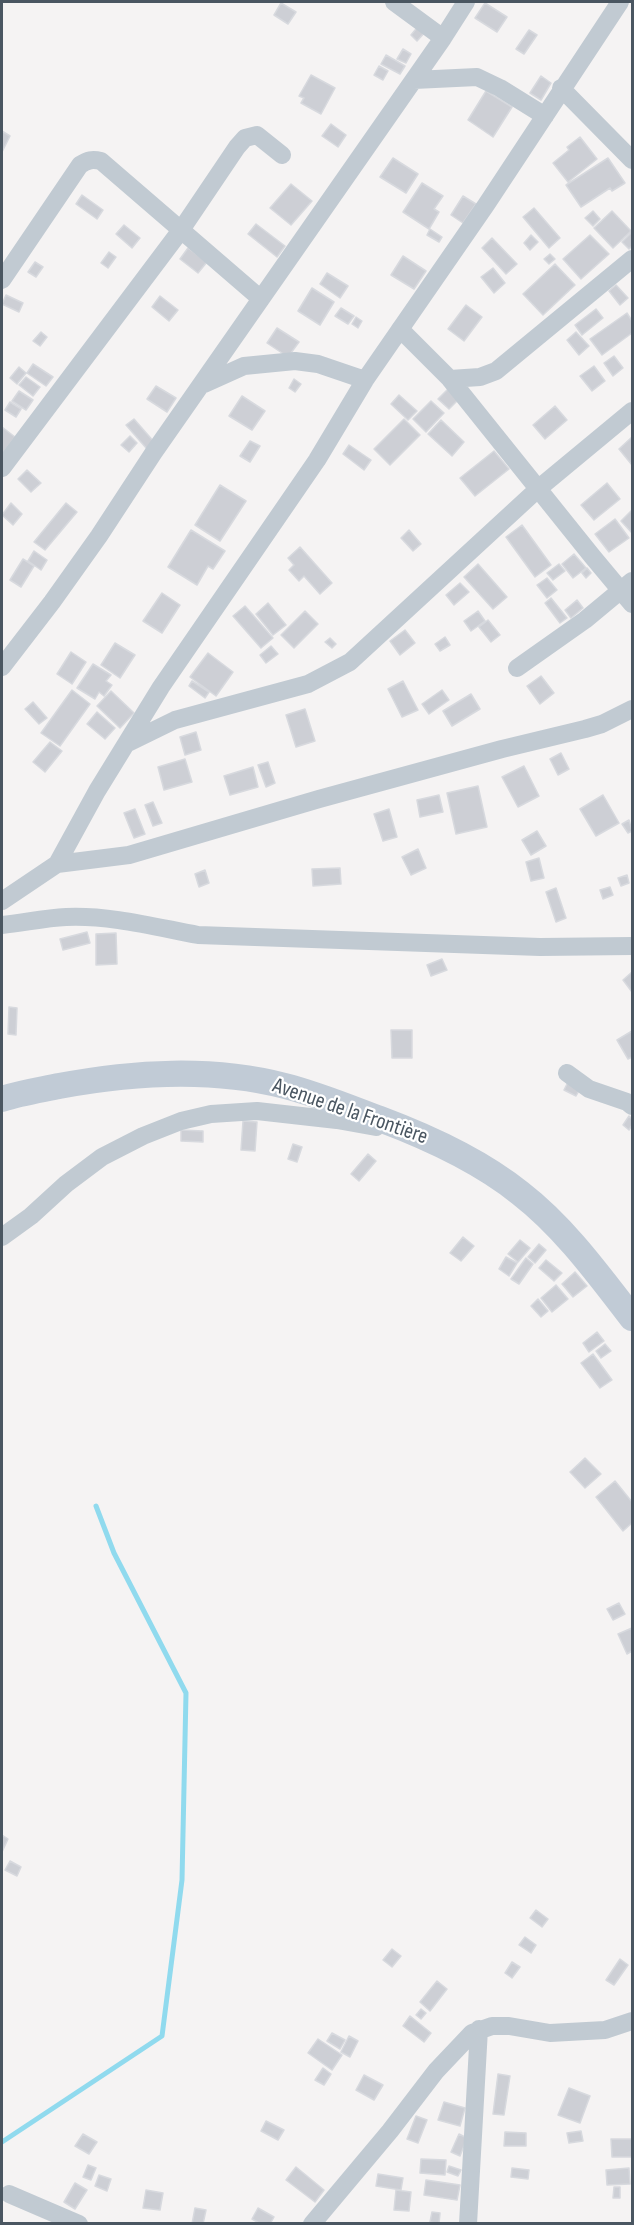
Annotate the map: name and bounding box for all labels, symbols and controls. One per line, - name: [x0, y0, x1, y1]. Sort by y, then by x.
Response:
- street label: Avenue de la Frontière: [269, 1073, 431, 1151]

